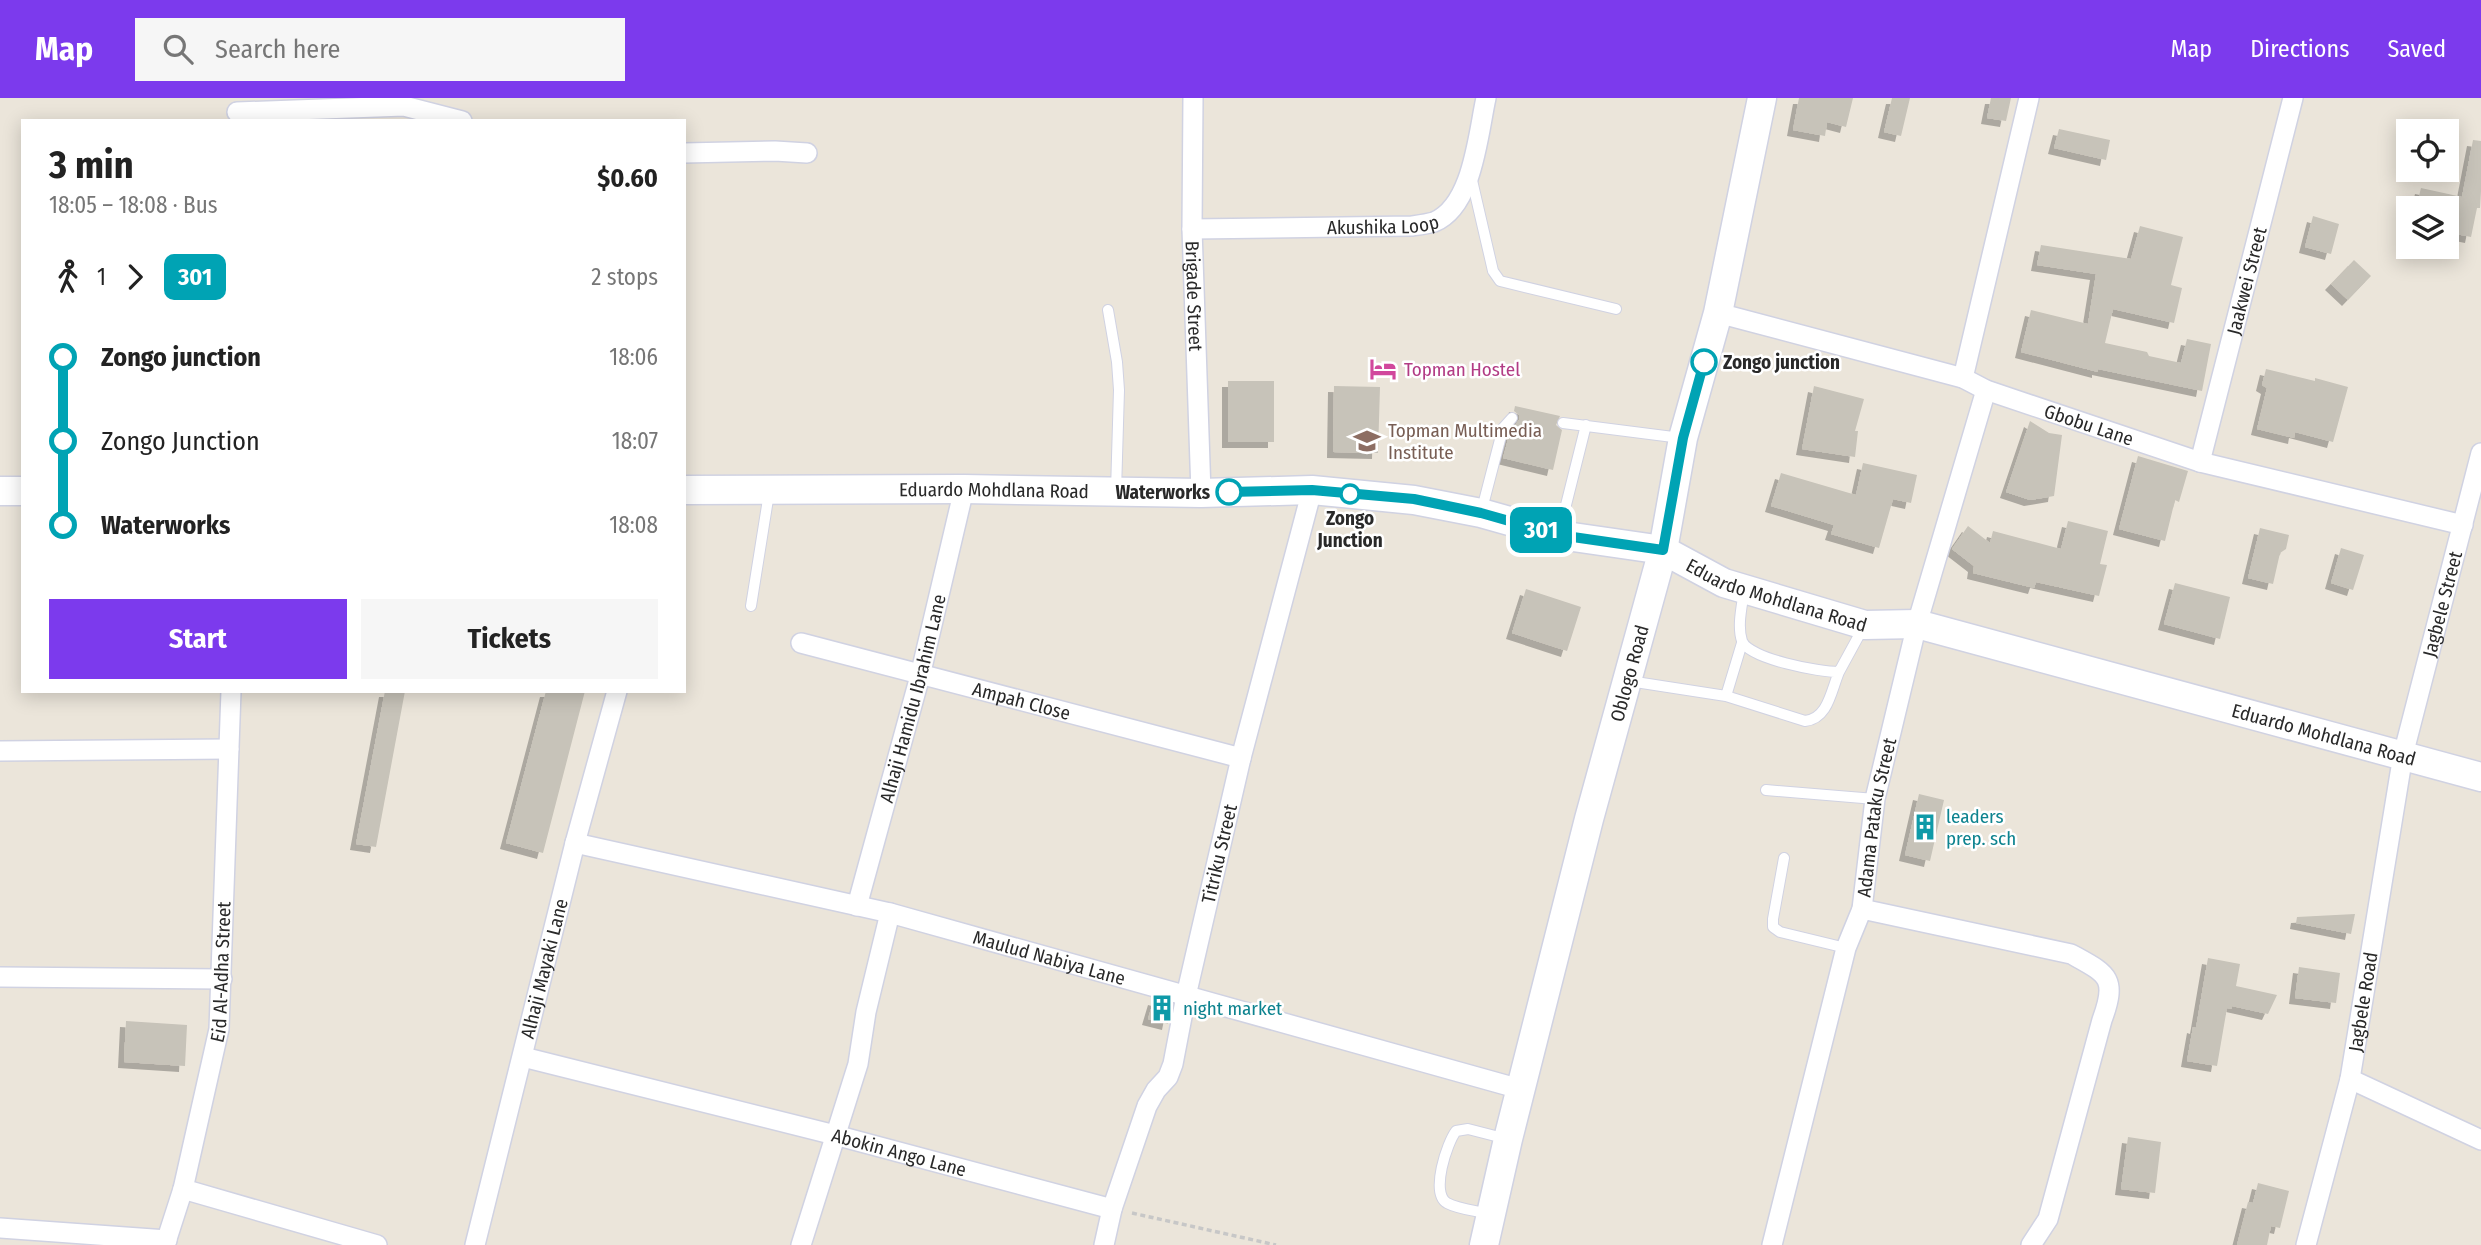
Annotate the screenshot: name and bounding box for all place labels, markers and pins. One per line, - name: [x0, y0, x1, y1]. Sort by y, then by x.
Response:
- marker: Zongo junction: [1691, 349, 1717, 375]
- place label: Zongo junction: [1723, 351, 1840, 374]
- hotel icon: Topman Hostel: [1368, 354, 1398, 384]
- place label: Topman Hostel: [1404, 358, 1520, 381]
- place label: Topman Multimedia Institute: [1388, 419, 1542, 464]
- school or university icon: Topman Multimedia Institute: [1352, 426, 1382, 456]
- marker: Waterworks: [1216, 479, 1242, 505]
- place label: Waterworks: [1115, 481, 1211, 504]
- marker: Zongo Junction: [1340, 484, 1360, 504]
- place label: Zongo Junction: [1316, 507, 1383, 552]
- place label: leaders prep. sch: [1946, 805, 2016, 850]
- building icon: leaders prep. sch: [1910, 812, 1940, 842]
- building icon: night market: [1147, 993, 1177, 1023]
- place label: night market: [1183, 997, 1283, 1020]

